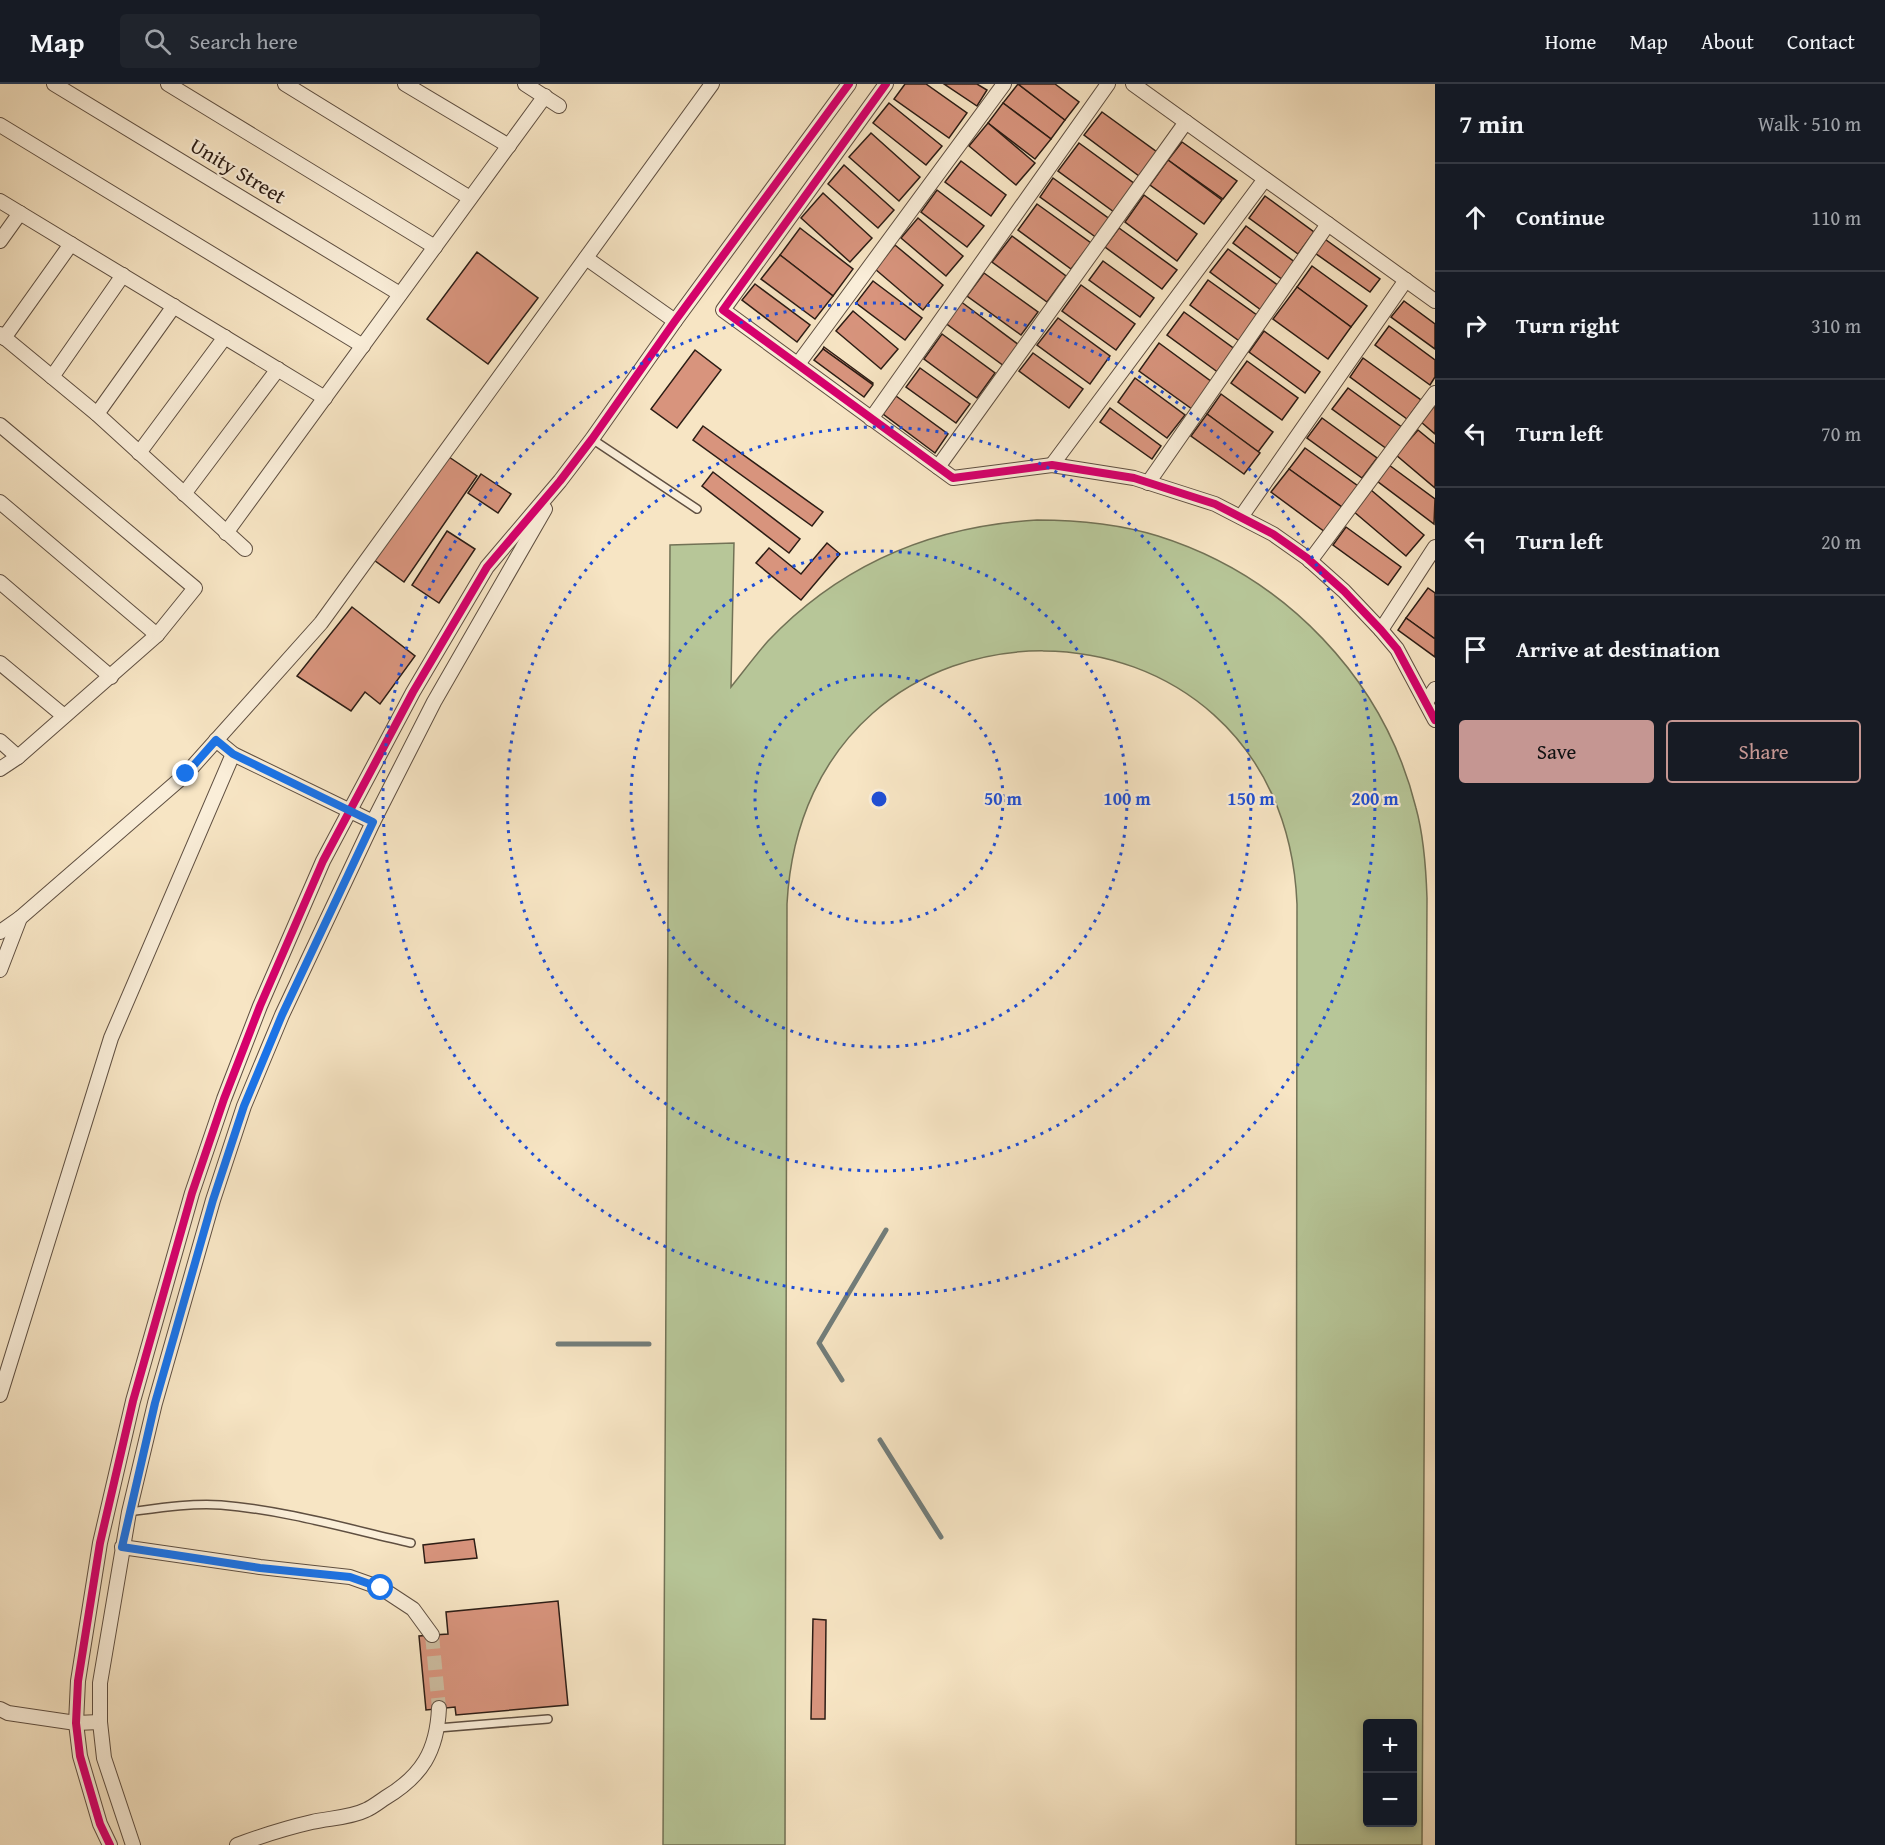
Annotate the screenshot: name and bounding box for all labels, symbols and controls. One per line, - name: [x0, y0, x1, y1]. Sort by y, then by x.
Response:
- search box: [120, 14, 540, 68]
- text: Map: [30, 21, 84, 62]
- icon: search: [141, 25, 174, 58]
- text: Search here: [189, 25, 298, 57]
- text: Home: [1545, 26, 1596, 57]
- text: Map: [1629, 26, 1668, 57]
- text: About: [1701, 26, 1754, 57]
- text: Contact: [1787, 26, 1855, 57]
- text: 7 min: [1459, 104, 1524, 143]
- text: Walk · 510 m: [1758, 109, 1861, 138]
- street label: Unity Street: [184, 130, 293, 212]
- icon: ahead: [1459, 201, 1492, 234]
- text: Continue: [1516, 201, 1605, 233]
- text: 110 m: [1811, 203, 1861, 232]
- icon: right: [1459, 309, 1492, 342]
- text: Turn right: [1516, 309, 1619, 341]
- text: 310 m: [1811, 311, 1861, 340]
- icon: left: [1459, 417, 1492, 450]
- text: Turn left: [1516, 417, 1603, 449]
- text: 70 m: [1821, 419, 1861, 448]
- icon: left: [1459, 525, 1492, 558]
- text: Turn left: [1516, 525, 1603, 557]
- text: 20 m: [1821, 527, 1861, 556]
- icon: arrive: [1459, 633, 1492, 666]
- text: Arrive at destination: [1516, 633, 1720, 665]
- button: Save: [1459, 720, 1654, 783]
- button: Share: [1666, 720, 1861, 783]
- route end: [172, 760, 198, 786]
- text: 50 m: [984, 785, 1023, 812]
- text: 100 m: [1103, 785, 1151, 812]
- text: 150 m: [1227, 785, 1275, 812]
- text: 200 m: [1351, 785, 1399, 812]
- centre of rings: [869, 789, 889, 809]
- route start: [367, 1574, 393, 1600]
- map controls: [1363, 1719, 1417, 1827]
- button: +: [1363, 1719, 1417, 1773]
- button: −: [1363, 1773, 1417, 1827]

